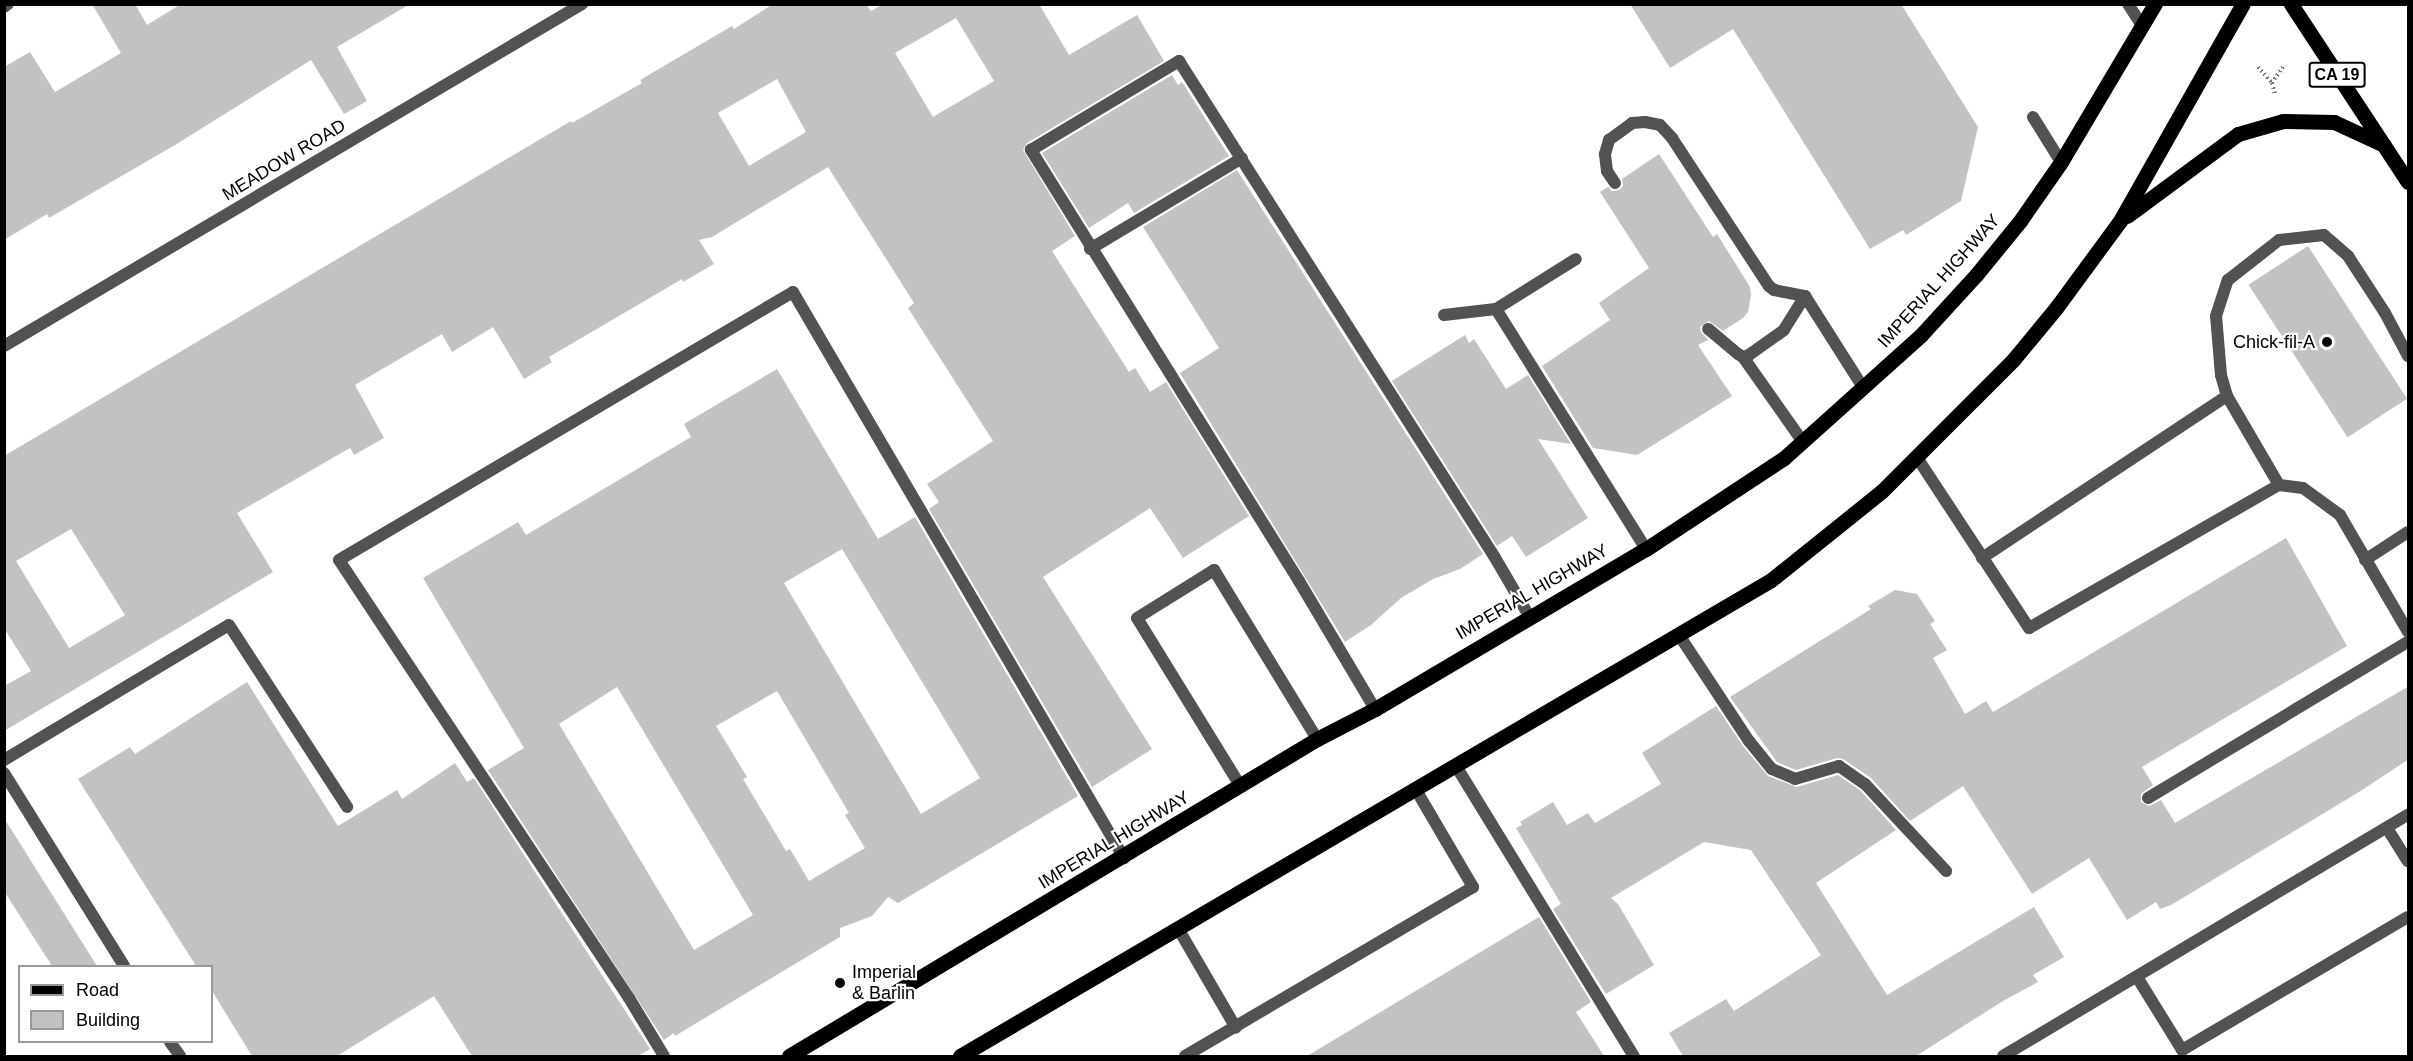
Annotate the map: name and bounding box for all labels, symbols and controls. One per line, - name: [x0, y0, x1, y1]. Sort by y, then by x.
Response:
- road number: CA 19: [2307, 62, 2367, 88]
- street label: MEADOW ROAD: [218, 115, 350, 205]
- street label: IMPERIAL HIGHWAY: [1873, 209, 2005, 353]
- place label: Chick-fil-A: [2233, 331, 2315, 353]
- marker: Chick-fil-A: [2320, 335, 2334, 349]
- street label: IMPERIAL HIGHWAY: [1452, 539, 1612, 645]
- street label: IMPERIAL HIGHWAY: [1034, 786, 1194, 894]
- place label: Imperial & Barlin: [852, 962, 916, 1004]
- legend: [18, 965, 213, 1043]
- marker: Imperial & Barlin: [833, 976, 847, 990]
- text: Road: [76, 980, 119, 1000]
- text: Building: [76, 1010, 140, 1030]

